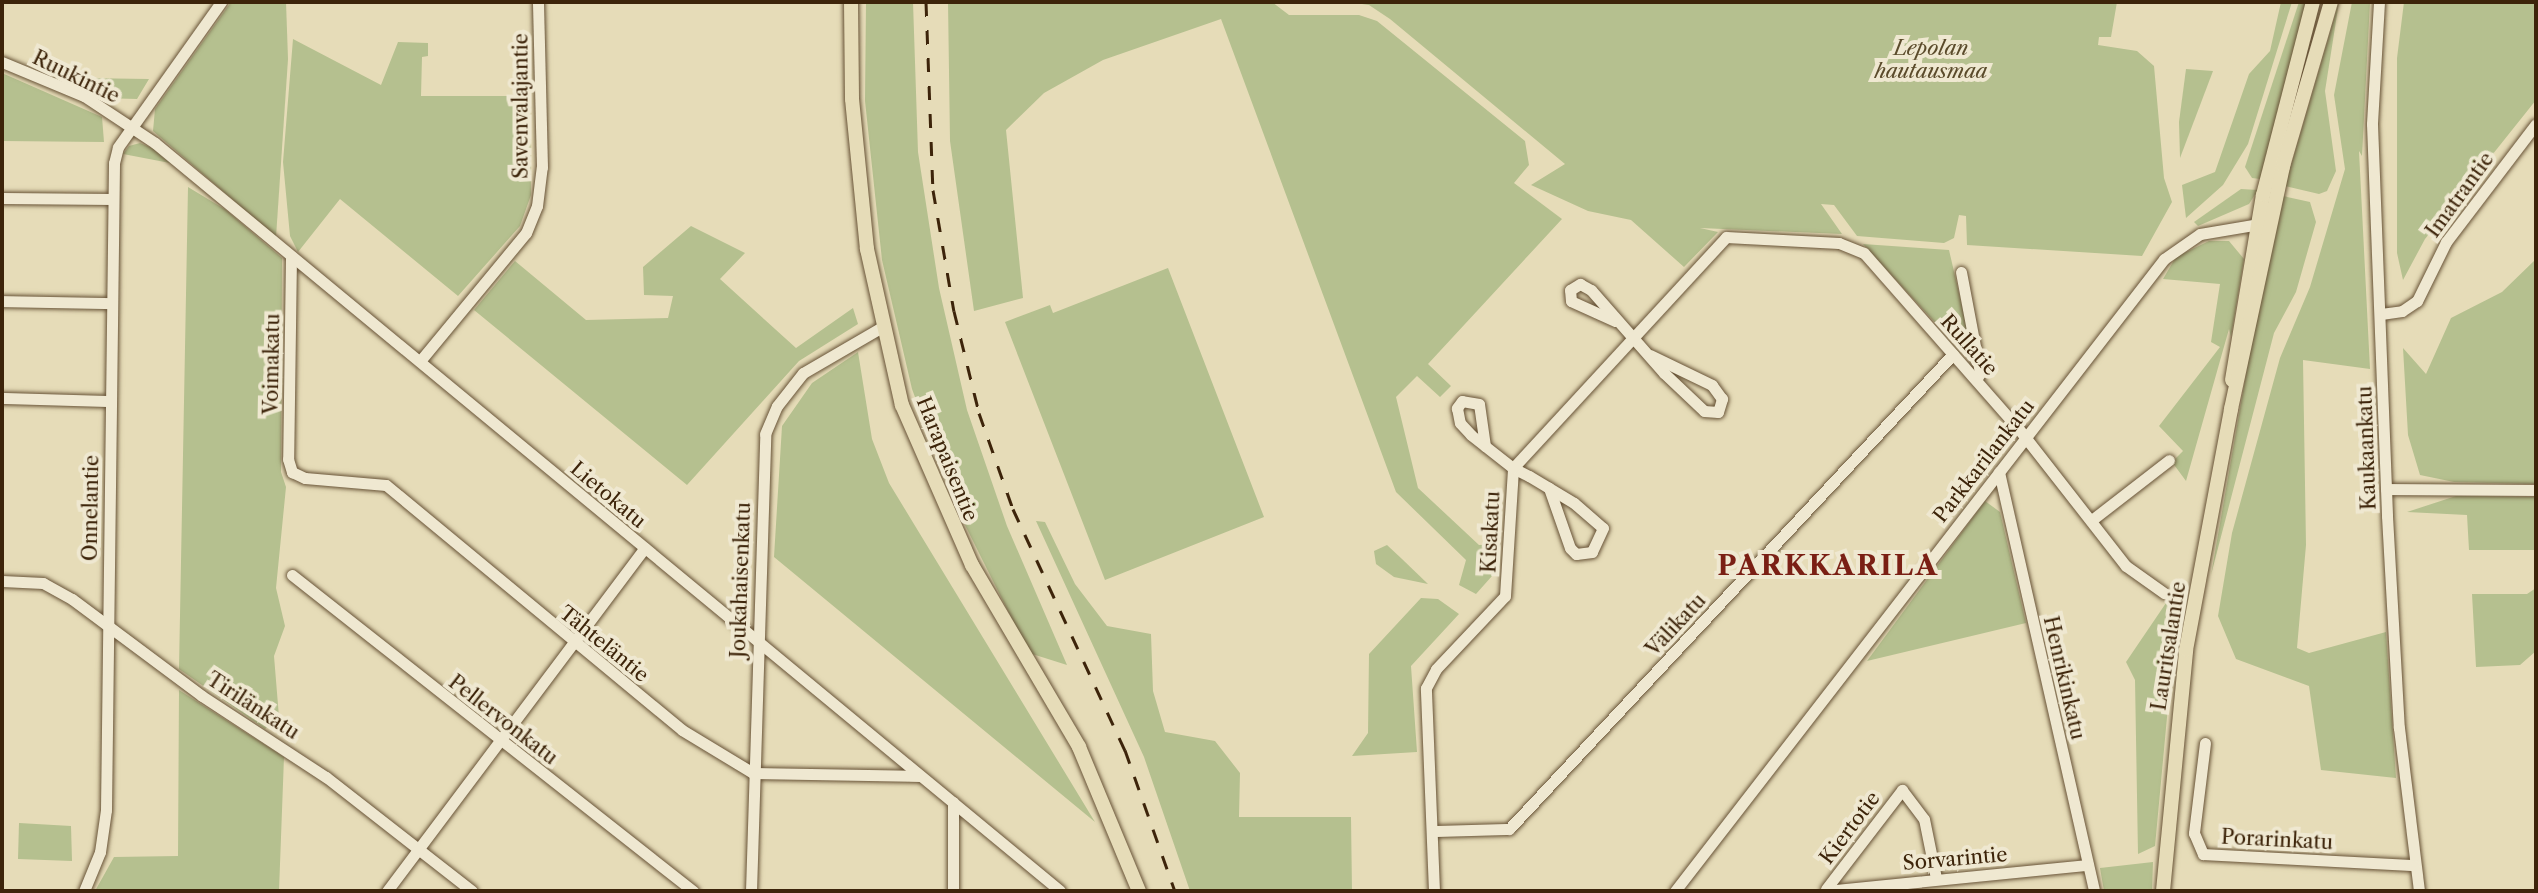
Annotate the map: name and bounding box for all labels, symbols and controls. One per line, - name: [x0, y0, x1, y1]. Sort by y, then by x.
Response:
- street label: Savenvalajantie: [509, 33, 533, 179]
- park label: Lepolan hautausmaa: [1875, 36, 1987, 83]
- street label: Ruukintie: [29, 46, 123, 108]
- street label: Imatrantie: [2421, 148, 2499, 242]
- street label: Rullatie: [1935, 310, 2003, 380]
- street label: Voimakatu: [259, 313, 285, 415]
- street label: Kaukaankatu: [2353, 385, 2381, 511]
- street label: Harapaisentie: [911, 393, 983, 525]
- street label: Parkkarilankatu: [1928, 395, 2040, 527]
- street label: Onnelantie: [78, 455, 104, 561]
- street label: Lietokatu: [566, 457, 650, 533]
- street label: Kisakatu: [1477, 490, 1505, 574]
- street label: Joukahaisenkatu: [726, 502, 756, 658]
- district label: PARKKARILA: [1717, 548, 1939, 582]
- street label: Lauritsalantie: [2147, 580, 2191, 712]
- street label: Välikatu: [1641, 589, 1711, 661]
- street label: Tähteläntie: [555, 601, 653, 687]
- street label: Henrikinkatu: [2038, 614, 2090, 742]
- street label: Tirilänkatu: [202, 667, 304, 745]
- street label: Pellervonkatu: [444, 670, 562, 770]
- street label: Kiertotie: [1815, 787, 1885, 869]
- street label: Porarinkatu: [2220, 825, 2334, 855]
- street label: Sorvarintie: [1902, 842, 2008, 876]

